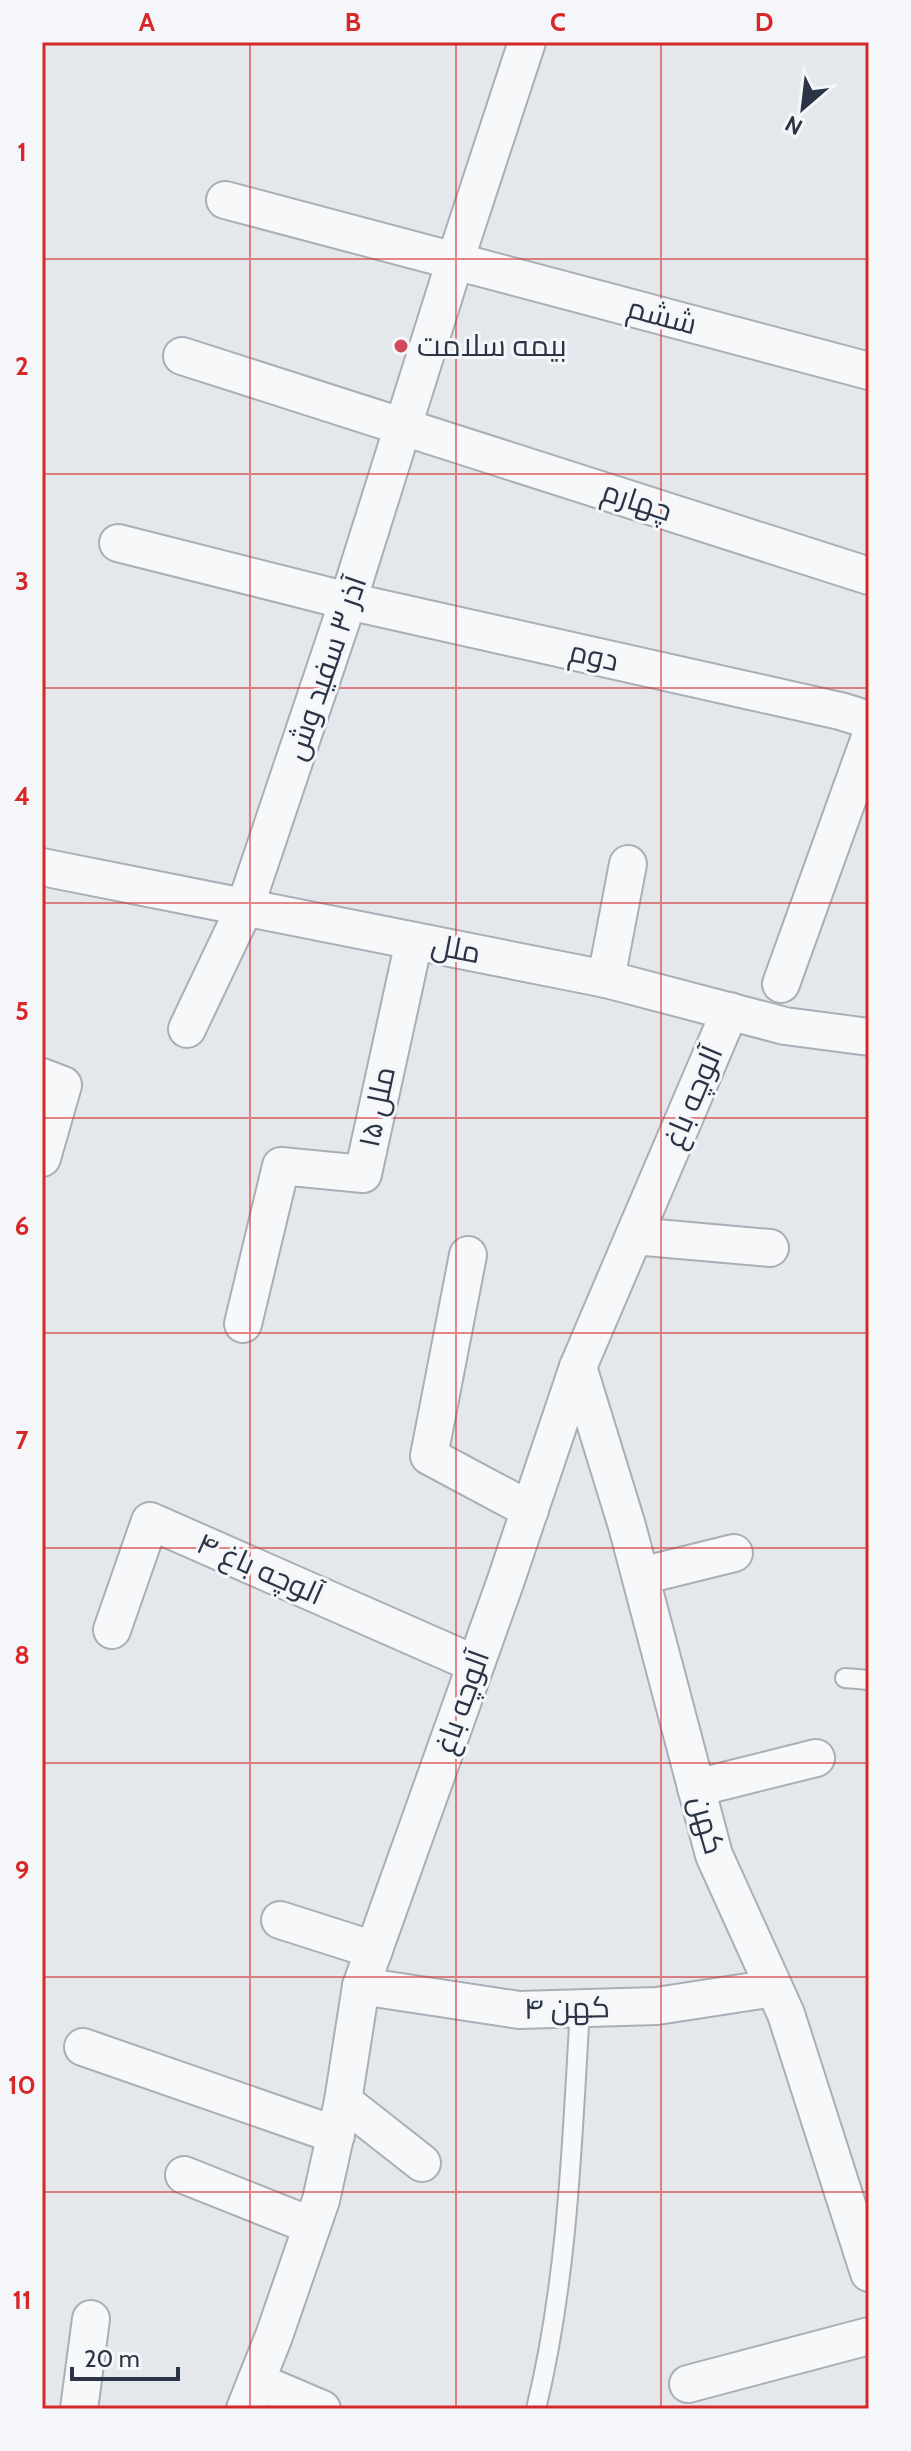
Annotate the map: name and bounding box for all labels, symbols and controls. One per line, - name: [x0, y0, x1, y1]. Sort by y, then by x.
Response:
- text: A: [139, 6, 156, 38]
- text: B: [345, 6, 361, 38]
- text: C: [550, 6, 566, 38]
- text: D: [755, 6, 773, 38]
- north arrow: [763, 68, 843, 148]
- text: N: [781, 110, 807, 141]
- text: 1: [17, 136, 27, 168]
- street label: ششم: [623, 289, 701, 344]
- place label: بیمه سلامت: [417, 327, 567, 364]
- marker: بیمه سلامت: [392, 337, 410, 355]
- text: 2: [15, 350, 29, 382]
- street label: چهارم: [597, 472, 677, 531]
- text: 3: [15, 565, 29, 597]
- street label: آذر ۳ سفید وش: [277, 571, 374, 765]
- street label: دوم: [565, 632, 622, 681]
- text: 4: [14, 780, 30, 812]
- street label: ملل: [428, 926, 484, 971]
- text: 5: [15, 995, 29, 1027]
- street label: آلوچه باغ: [654, 1040, 732, 1154]
- street label: ملل ۱۵: [350, 1063, 403, 1151]
- text: 6: [15, 1210, 29, 1242]
- text: 7: [15, 1424, 29, 1456]
- street label: ۴ آلوچه باغ: [190, 1524, 329, 1615]
- text: 8: [14, 1639, 30, 1671]
- street label: آلوچه باغ: [426, 1645, 499, 1760]
- street label: کهن: [681, 1791, 733, 1859]
- text: 9: [15, 1854, 29, 1886]
- street label: ۴ کهن: [524, 1988, 610, 2027]
- text: 10: [8, 2069, 36, 2101]
- text: 11: [12, 2284, 32, 2316]
- scale bar: [72, 2331, 178, 2381]
- text: 20 m: [84, 2344, 140, 2373]

